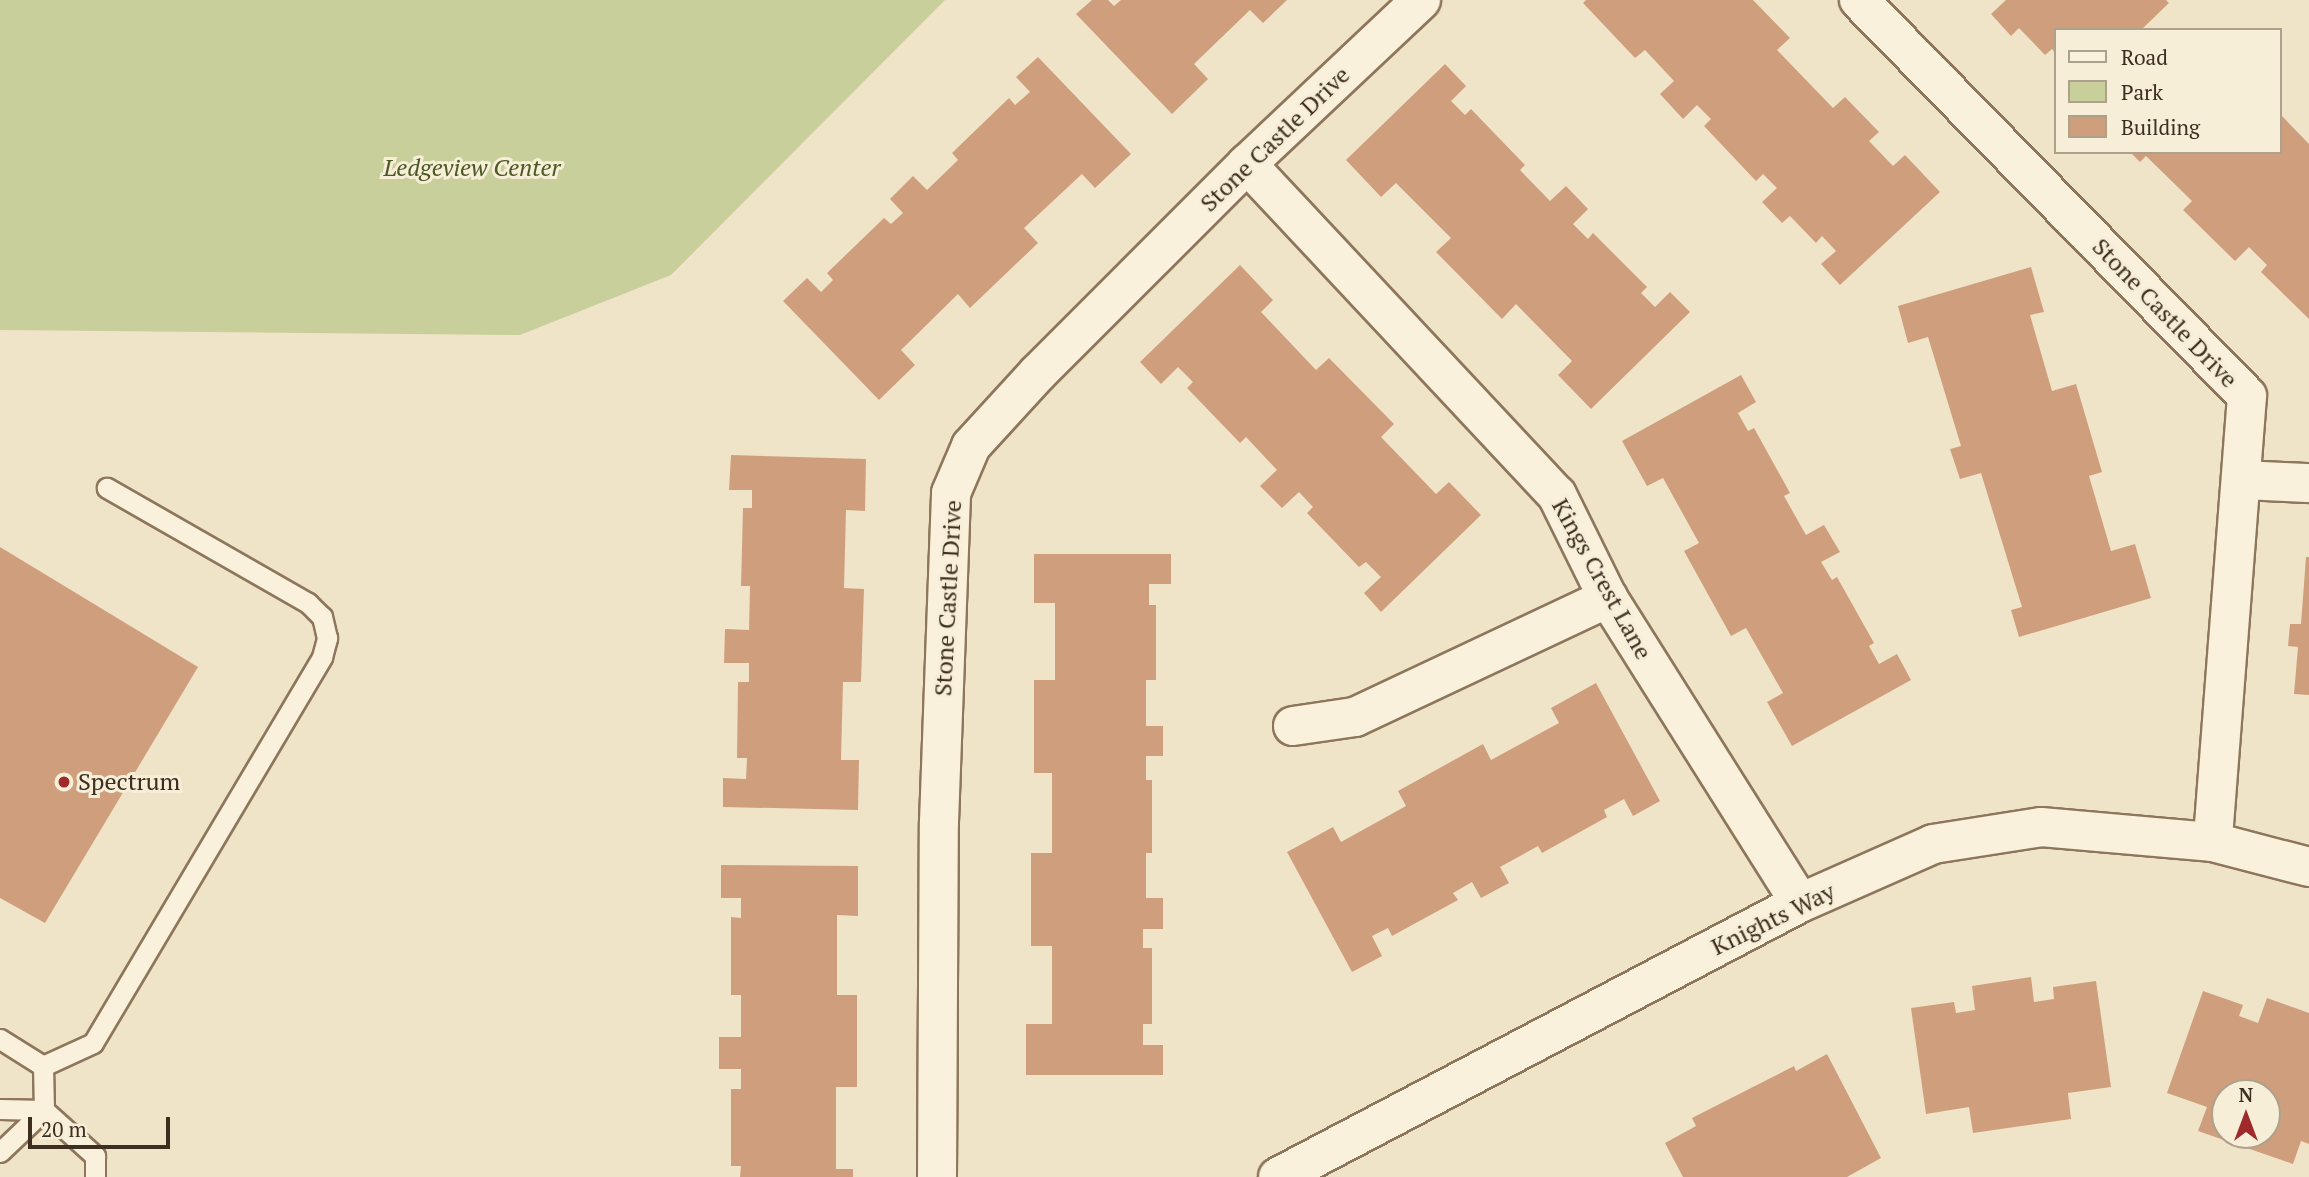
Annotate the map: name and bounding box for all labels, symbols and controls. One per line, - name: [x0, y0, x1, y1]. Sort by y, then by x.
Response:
- legend: [2054, 28, 2281, 154]
- text: Road: [2121, 43, 2168, 71]
- street label: Stone Castle Drive: [1194, 60, 1356, 218]
- text: Park: [2121, 78, 2163, 106]
- text: Building: [2121, 113, 2200, 141]
- park label: Ledgeview Center: [383, 154, 561, 182]
- street label: Stone Castle Drive: [2086, 232, 2244, 394]
- street label: Kings Crest Lane: [1546, 494, 1658, 664]
- street label: Stone Castle Drive: [928, 499, 968, 697]
- place label: Spectrum: [78, 768, 180, 796]
- marker: Spectrum: [56, 774, 72, 790]
- street label: Knights Way: [1707, 877, 1839, 961]
- north arrow: [2211, 1079, 2281, 1149]
- text: N: [2239, 1082, 2253, 1107]
- scale bar: [32, 1104, 173, 1148]
- text: 20 m: [41, 1115, 87, 1143]

